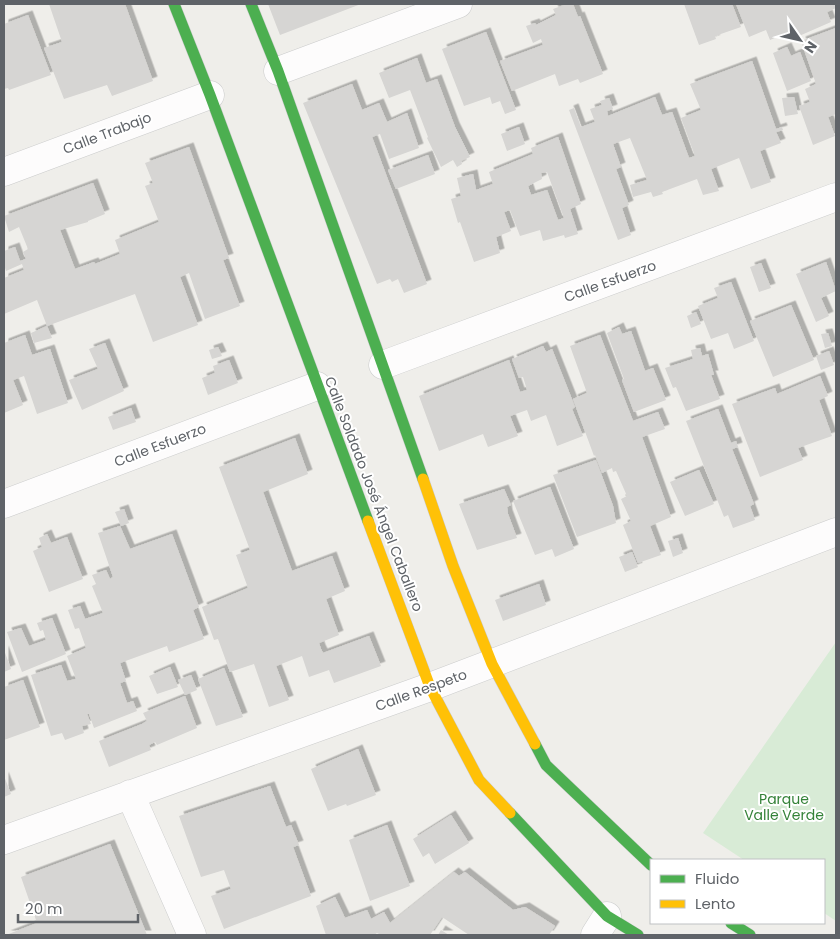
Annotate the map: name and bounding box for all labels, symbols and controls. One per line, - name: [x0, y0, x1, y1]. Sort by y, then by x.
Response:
- north arrow: [775, 15, 825, 65]
- text: N: [800, 37, 822, 57]
- street label: Calle Trabajo: [60, 107, 154, 159]
- street label: Calle Esfuerzo: [561, 255, 659, 307]
- street label: Calle Soldado José Ángel Caballero: [320, 374, 428, 614]
- street label: Calle Esfuerzo: [111, 418, 209, 472]
- street label: Calle Respeto: [372, 664, 470, 716]
- park label: Parque Valle Verde: [744, 789, 824, 825]
- legend: [650, 859, 825, 924]
- text: Fluido: [695, 868, 739, 889]
- scale bar: [18, 892, 138, 924]
- text: Lento: [695, 893, 735, 914]
- text: 20 m: [25, 898, 63, 919]

